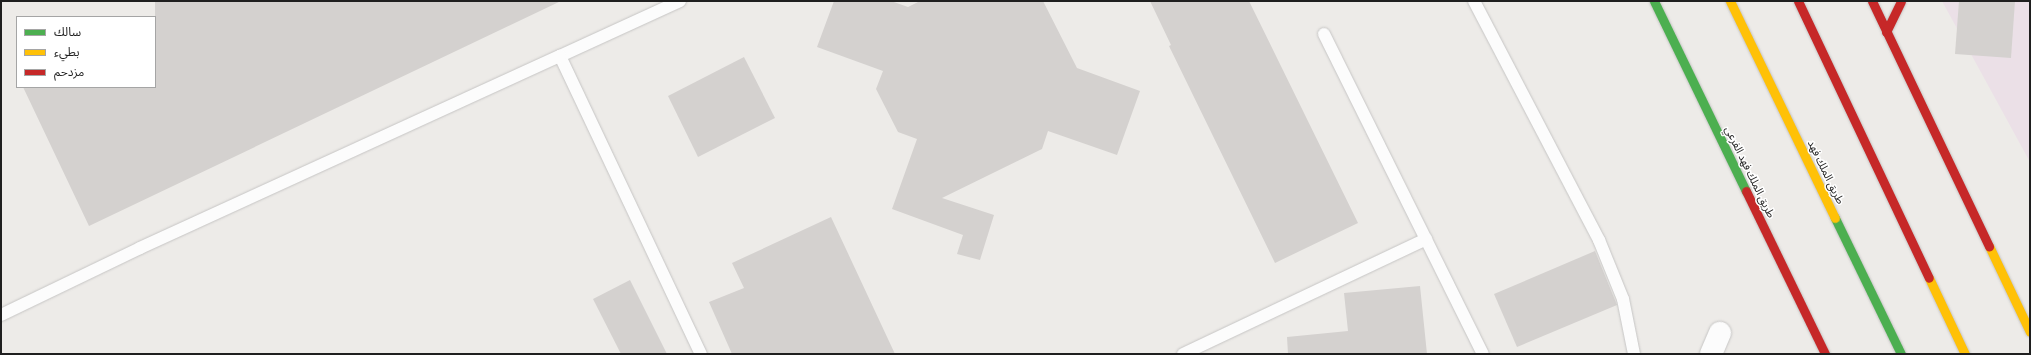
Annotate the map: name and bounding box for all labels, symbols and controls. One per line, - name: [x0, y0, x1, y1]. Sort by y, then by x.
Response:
- legend: [16, 16, 156, 88]
- text: سالك: [54, 23, 81, 40]
- text: بطيء: [54, 43, 80, 60]
- text: مزدحم: [54, 63, 84, 80]
- street label: طريق الملك فهد الفرعي: [1722, 124, 1778, 220]
- street label: طريق الملك فهد: [1805, 138, 1847, 206]

